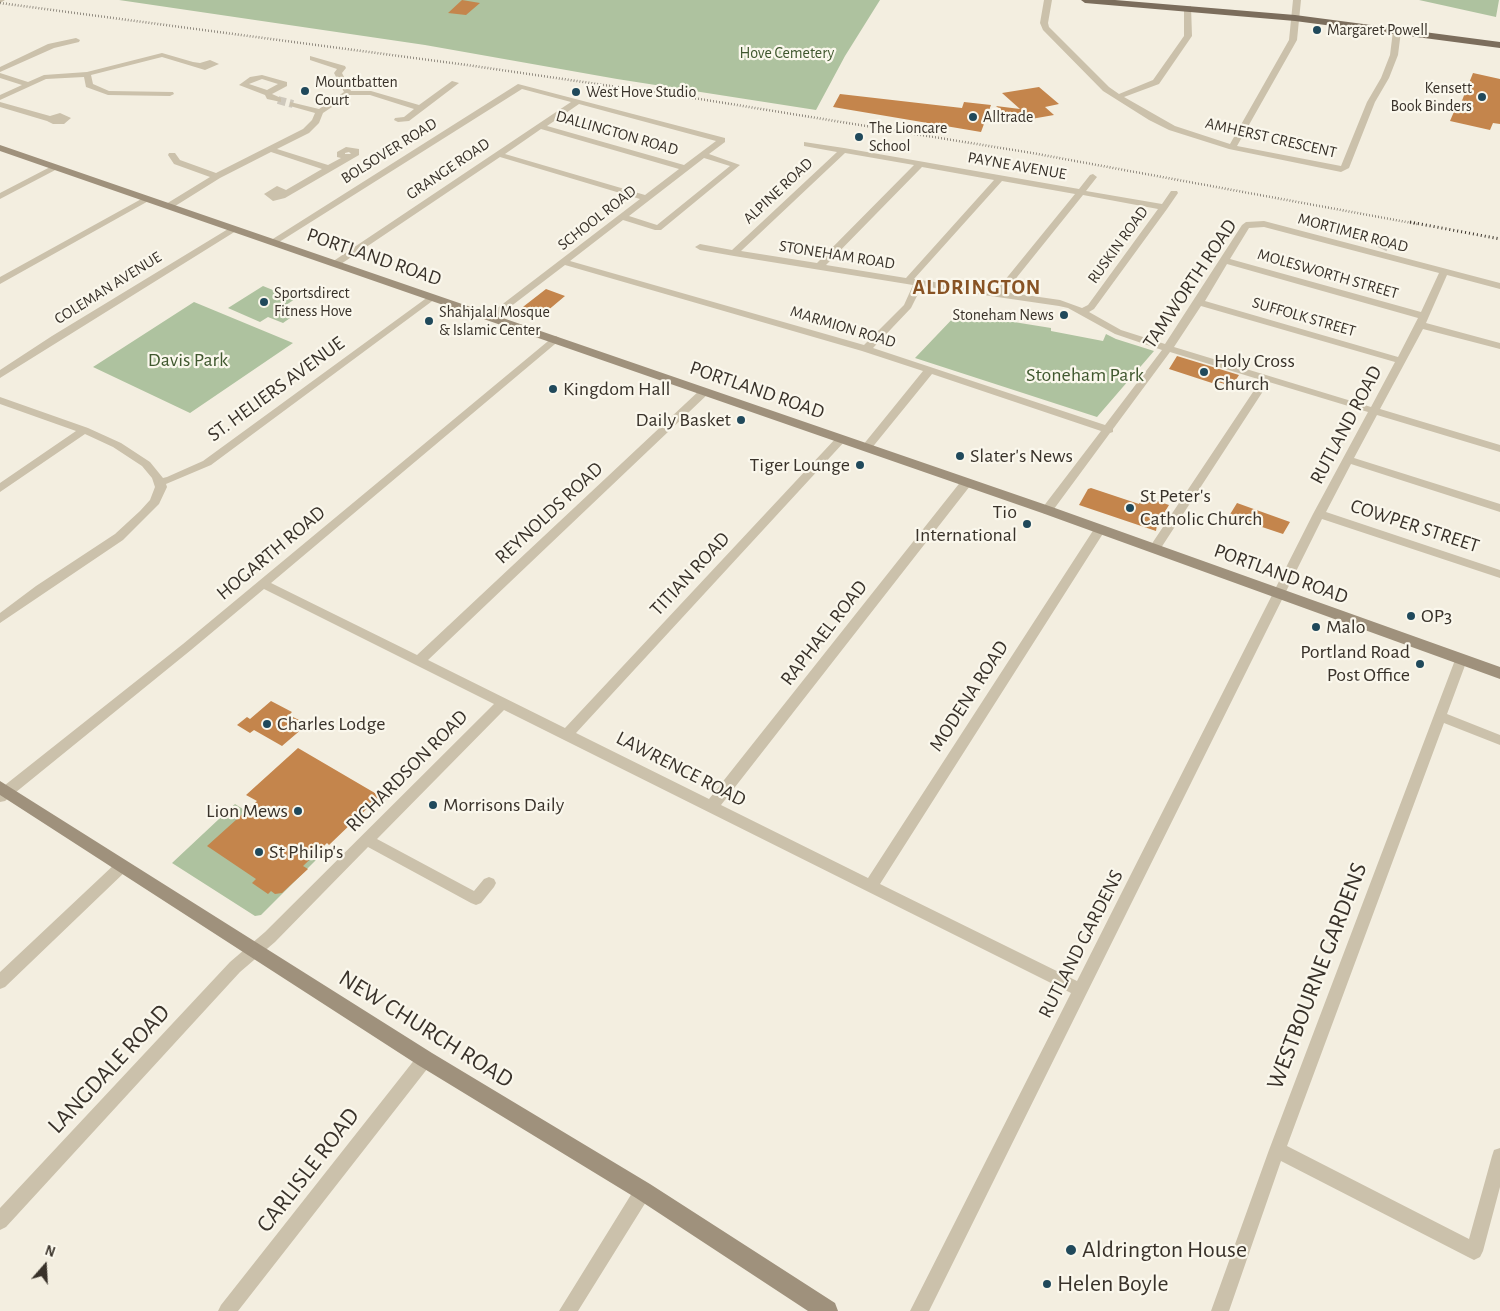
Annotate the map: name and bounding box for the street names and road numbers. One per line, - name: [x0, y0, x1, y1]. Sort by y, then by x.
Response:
- street label: DALLINGTON ROAD: [554, 106, 680, 160]
- street label: BOLSOVER ROAD: [338, 114, 440, 188]
- street label: AMHERST CRESCENT: [1203, 114, 1339, 162]
- street label: GRANGE ROAD: [403, 134, 493, 204]
- street label: PAYNE AVENUE: [966, 148, 1068, 184]
- street label: ALPINE ROAD: [739, 154, 817, 228]
- street label: SCHOOL ROAD: [554, 181, 640, 255]
- street label: RUSKIN ROAD: [1083, 203, 1153, 287]
- street label: MORTIMER ROAD: [1296, 209, 1410, 257]
- street label: TAMWORTH ROAD: [1138, 215, 1242, 353]
- street label: PORTLAND ROAD: [304, 223, 444, 291]
- street label: STONEHAM ROAD: [778, 236, 896, 274]
- street label: MOLESWORTH STREET: [1255, 245, 1401, 303]
- street label: COLEMAN AVENUE: [51, 247, 165, 329]
- street label: SUFFOLK STREET: [1250, 293, 1358, 341]
- street label: MARMION ROAD: [788, 302, 898, 352]
- street label: ST. HELIERS AVENUE: [203, 331, 349, 447]
- street label: PORTLAND ROAD: [687, 356, 827, 424]
- street label: RUTLAND ROAD: [1305, 362, 1387, 488]
- street label: REYNOLDS ROAD: [490, 457, 608, 569]
- street label: COWPER STREET: [1347, 494, 1483, 558]
- street label: HOGARTH ROAD: [212, 501, 330, 605]
- street label: TITIAN ROAD: [645, 527, 735, 621]
- street label: PORTLAND ROAD: [1211, 539, 1351, 609]
- street label: RAPHAEL ROAD: [775, 575, 873, 691]
- street label: MODENA ROAD: [924, 636, 1014, 756]
- street label: RICHARDSON ROAD: [341, 705, 473, 837]
- street label: LAWRENCE ROAD: [612, 726, 750, 812]
- street label: WESTBOURNE GARDENS: [1260, 859, 1374, 1093]
- street label: RUTLAND GARDENS: [1033, 866, 1129, 1022]
- street label: NEW CHURCH ROAD: [333, 964, 519, 1094]
- street label: LANGDALE ROAD: [42, 998, 176, 1140]
- street label: CARLISLE ROAD: [250, 1102, 366, 1238]

